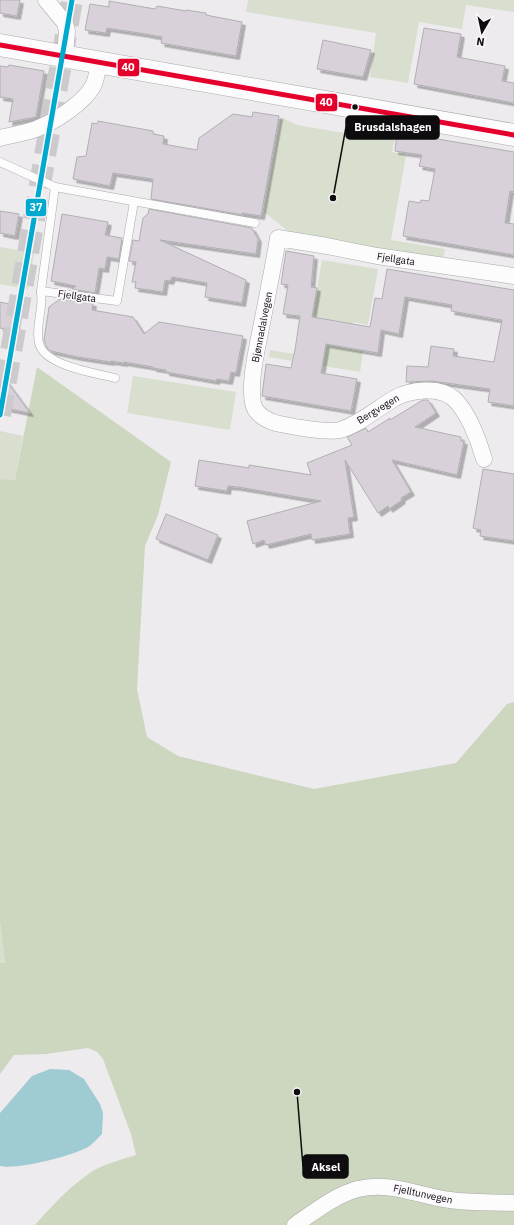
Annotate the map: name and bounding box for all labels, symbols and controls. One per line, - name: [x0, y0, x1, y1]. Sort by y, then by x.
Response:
- north arrow: [462, 12, 502, 52]
- text: N: [475, 34, 485, 49]
- line badge: 40: [117, 58, 140, 77]
- text: 40: [121, 60, 135, 74]
- line badge: 40: [315, 93, 338, 112]
- text: 40: [319, 95, 333, 109]
- unlabelled marker: [350, 102, 360, 112]
- callout: Brusdalshagen: [346, 116, 439, 139]
- text: Brusdalshagen: [354, 120, 432, 134]
- line badge: 37: [25, 198, 47, 217]
- text: 37: [29, 200, 43, 214]
- street label: Fjellgata: [376, 250, 417, 269]
- street label: Fjellgata: [57, 287, 98, 305]
- street label: Bjønnadalvegen: [249, 290, 275, 364]
- street label: Bergvegen: [354, 391, 402, 427]
- callout: Aksel: [303, 1155, 348, 1178]
- text: Aksel: [312, 1160, 341, 1174]
- street label: Fjelltunvegen: [392, 1181, 454, 1207]

